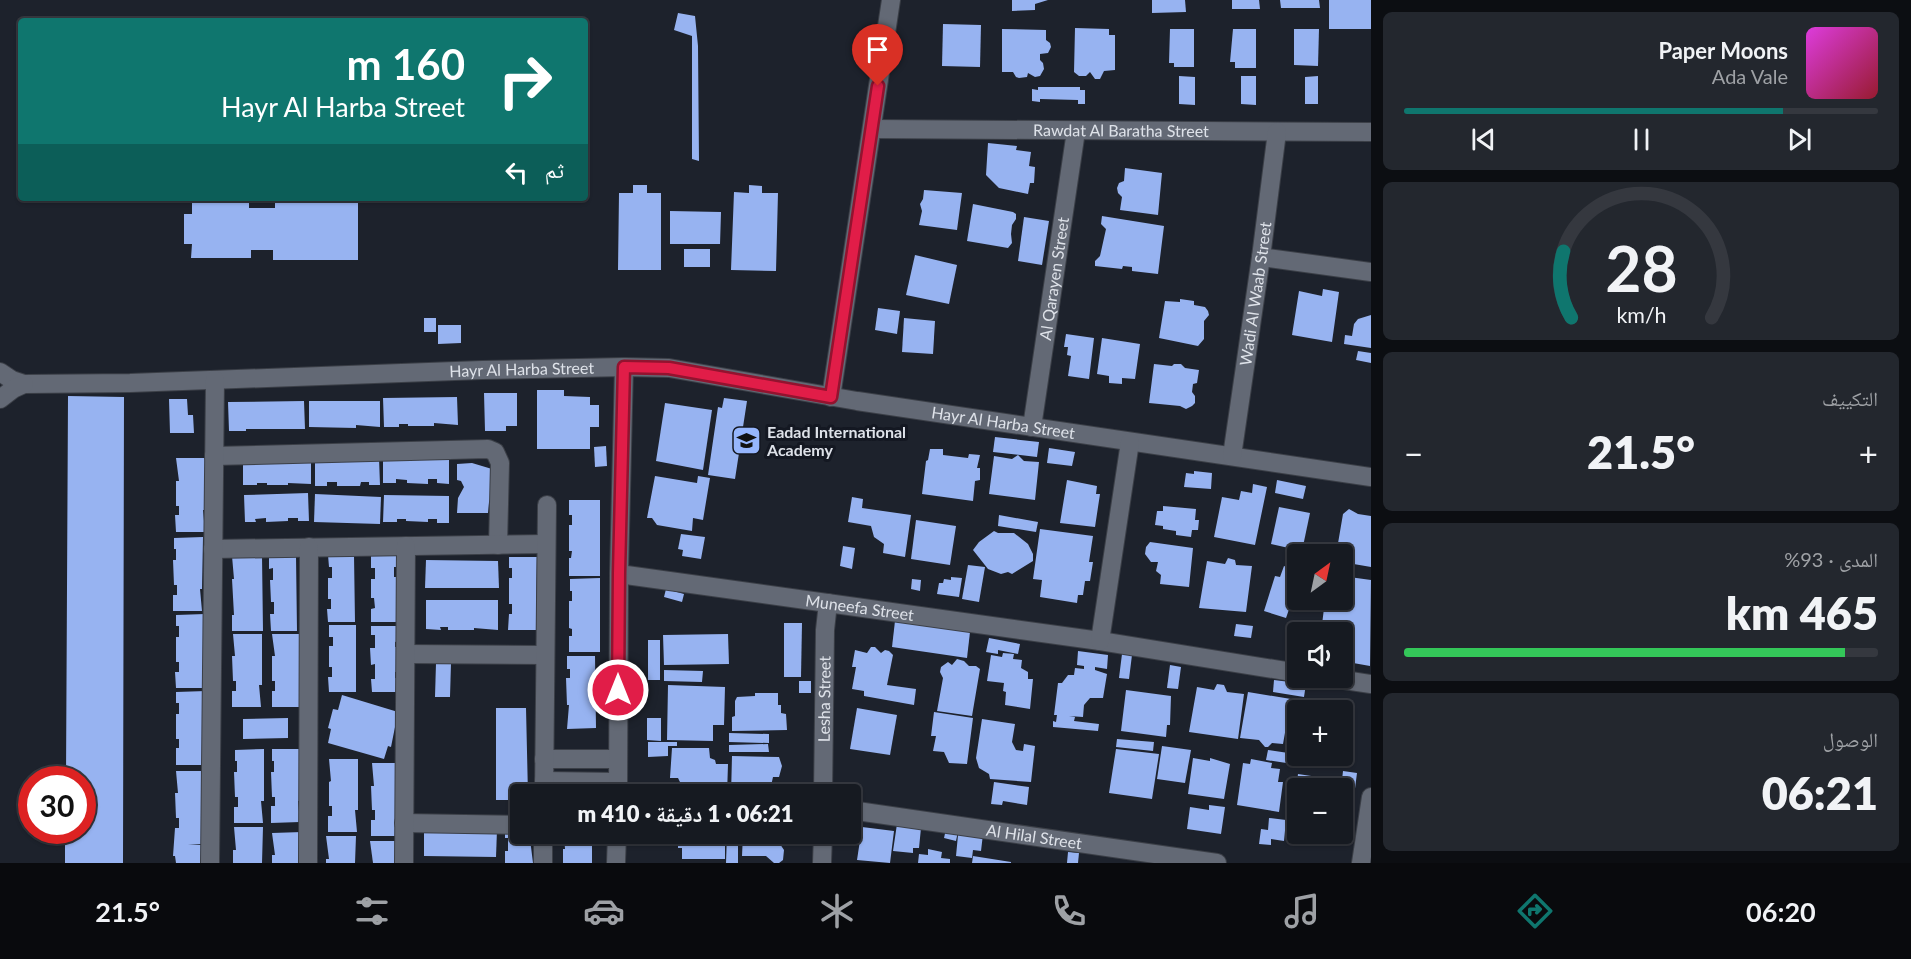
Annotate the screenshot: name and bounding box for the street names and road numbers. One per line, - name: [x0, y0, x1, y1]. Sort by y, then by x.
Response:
- street label: Rawdat Al Baratha Street: [1033, 120, 1209, 140]
- street label: Al Qarayen Street: [1035, 215, 1072, 342]
- street label: Wadi Al Waab Street: [1235, 220, 1274, 367]
- street label: Hayr Al Harba Street: [449, 358, 594, 380]
- street label: Hayr Al Harba Street: [930, 402, 1076, 442]
- street label: Muneefa Street: [804, 590, 915, 624]
- street label: Lesha Street: [814, 656, 834, 742]
- street label: Al Hilal Street: [985, 820, 1084, 852]

